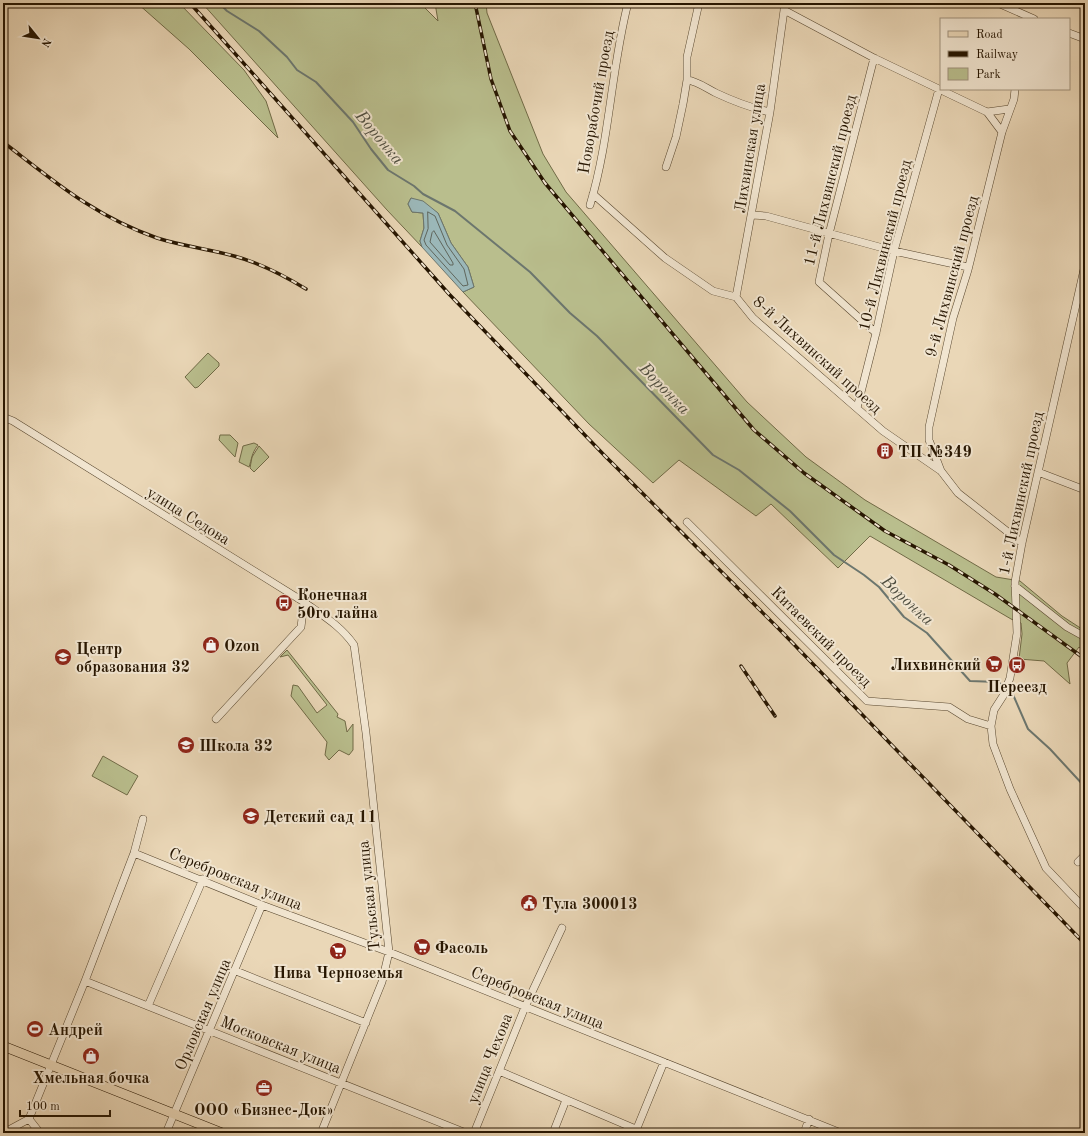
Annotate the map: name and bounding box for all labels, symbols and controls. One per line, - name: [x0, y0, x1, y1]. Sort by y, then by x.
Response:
- north arrow: [18, 18, 58, 58]
- legend: [940, 18, 1070, 90]
- street label: Новорабочий проезд: [576, 29, 617, 175]
- text: Road: [976, 29, 1003, 41]
- text: N: [38, 36, 52, 49]
- text: Railway: [976, 49, 1019, 61]
- text: Park: [976, 69, 1001, 81]
- street label: Лихвинская улица: [733, 82, 769, 214]
- street label: 11-й Лихвинский проезд: [802, 93, 860, 268]
- water label: Воронка: [351, 107, 406, 168]
- street label: 10-й Лихвинский проезд: [857, 158, 915, 333]
- street label: 9-й Лихвинский проезд: [924, 194, 982, 359]
- street label: 8-й Лихвинский проезд: [749, 294, 884, 417]
- water label: Воронка: [635, 359, 693, 418]
- street label: 1-й Лихвинский проезд: [997, 410, 1047, 577]
- building icon: ТП №349: [875, 441, 895, 461]
- place label: ТП №349: [898, 445, 972, 461]
- street label: улица Седова: [143, 485, 232, 549]
- water label: Воронка: [877, 572, 936, 629]
- street label: Китаевский проезд: [767, 584, 874, 691]
- place label: Конечная 50го лайна: [297, 588, 378, 622]
- bus stop icon: Конечная 50го лайна: [274, 593, 294, 613]
- shop icon: Ozon: [201, 635, 221, 655]
- place label: Ozon: [224, 639, 260, 655]
- place label: Центр образования 32: [76, 642, 190, 676]
- school or university icon: Центр образования 32: [53, 647, 73, 667]
- supermarket icon: Лихвинский: [984, 654, 1004, 674]
- bus stop icon: Переезд: [1007, 655, 1027, 675]
- place label: Лихвинский: [891, 658, 981, 674]
- place label: Переезд: [987, 680, 1047, 696]
- school or university icon: Школа 32: [176, 735, 196, 755]
- place label: Школа 32: [199, 739, 273, 755]
- school or university icon: Детский сад 11: [241, 806, 261, 826]
- place label: Детский сад 11: [264, 810, 377, 826]
- street label: Тульская улица: [356, 840, 384, 952]
- street label: Серебровская улица: [166, 846, 304, 914]
- public building icon: Тула 300013: [519, 893, 539, 913]
- place label: Тула 300013: [542, 897, 638, 913]
- supermarket icon: Фасоль: [412, 937, 432, 957]
- supermarket icon: Нива Черноземья: [328, 941, 348, 961]
- place label: Фасоль: [435, 941, 488, 957]
- street label: Орловская улица: [173, 956, 235, 1073]
- street label: Серебровская улица: [468, 965, 606, 1033]
- place label: Нива Черноземья: [273, 966, 403, 982]
- street label: улица Чехова: [465, 1011, 516, 1106]
- street label: Московская улица: [218, 1014, 343, 1077]
- sports icon: Андрей: [25, 1019, 45, 1039]
- place label: Андрей: [48, 1023, 103, 1039]
- shop icon: Хмельная бочка: [81, 1046, 101, 1066]
- place label: Хмельная бочка: [32, 1071, 150, 1087]
- office icon: ООО «Бизнес-Док»: [254, 1078, 274, 1098]
- scale bar: [20, 1092, 110, 1118]
- text: 100 m: [26, 1101, 60, 1113]
- place label: ООО «Бизнес-Док»: [194, 1103, 334, 1119]

